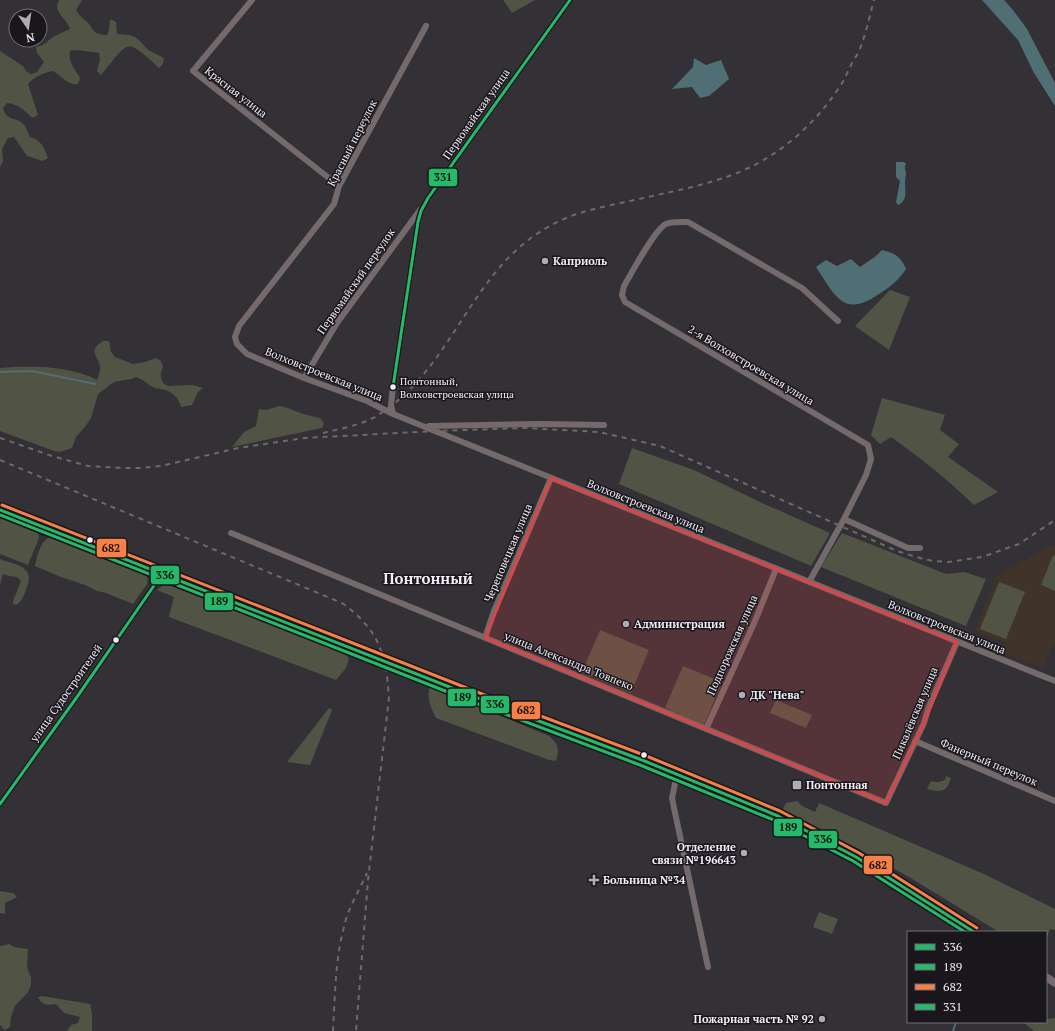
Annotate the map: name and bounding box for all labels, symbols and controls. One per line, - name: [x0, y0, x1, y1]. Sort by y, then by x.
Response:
- north arrow: [8, 8, 48, 48]
- text: N: [24, 30, 36, 46]
- street label: Красная улица: [202, 63, 270, 121]
- street label: Первомайская улица: [439, 66, 513, 162]
- street label: Красный переулок: [324, 97, 380, 189]
- line badge: 331: [428, 168, 458, 187]
- text: 331: [434, 170, 452, 184]
- street label: Первомайский переулок: [314, 225, 398, 337]
- place label: Каприоль: [553, 254, 607, 268]
- marker: Каприоль: [540, 256, 550, 266]
- street label: 2-я Волховстроевская улица: [685, 322, 817, 408]
- street label: Волховстроевская улица: [263, 344, 385, 404]
- place label: Понтонный, Волховстроевская улица: [400, 375, 514, 401]
- marker: Понтонный, Волховстроевская улица: [388, 382, 398, 392]
- street label: Волховстроевская улица: [585, 476, 707, 536]
- street label: Череповецкая улица: [481, 501, 535, 604]
- unlabelled marker: [85, 535, 95, 545]
- line badge: 682: [96, 538, 127, 558]
- text: 682: [102, 541, 120, 555]
- line badge: 336: [150, 565, 180, 585]
- text: 336: [156, 568, 174, 582]
- district label: Понтонный: [383, 568, 473, 588]
- line badge: 189: [204, 592, 234, 611]
- street label: Подпорожская улица: [704, 592, 761, 697]
- text: 189: [210, 594, 228, 608]
- street label: Волховстроевская улица: [886, 597, 1008, 657]
- place label: Администрация: [634, 617, 725, 631]
- marker: Администрация: [621, 619, 631, 629]
- street label: улица Александра Товпеко: [501, 628, 636, 693]
- unlabelled marker: [111, 635, 121, 645]
- street label: улица Судостроителей: [26, 641, 105, 745]
- street label: Пикалёвская улица: [889, 664, 941, 761]
- line badge: 189: [447, 688, 477, 707]
- place label: ДК "Нева": [750, 688, 804, 702]
- text: 189: [453, 690, 471, 704]
- marker: ДК "Нева": [737, 690, 747, 700]
- line badge: 336: [480, 695, 510, 714]
- text: 336: [486, 697, 504, 711]
- line badge: 682: [511, 701, 541, 720]
- text: 682: [517, 703, 535, 717]
- street label: Фанерный переулок: [938, 735, 1040, 789]
- unlabelled marker: [639, 750, 649, 760]
- place label: Понтонная: [806, 778, 868, 792]
- marker: Понтонная: [791, 779, 803, 791]
- line badge: 189: [773, 818, 803, 837]
- text: 189: [779, 820, 797, 834]
- line badge: 336: [808, 830, 838, 849]
- text: 336: [814, 832, 832, 846]
- place label: Отделение связи №196643: [652, 840, 736, 867]
- marker: Отделение связи №196643: [739, 848, 749, 858]
- line badge: 682: [863, 855, 893, 875]
- text: 682: [869, 858, 887, 872]
- place label: Больница №34: [603, 873, 686, 887]
- marker: Больница №34: [588, 874, 600, 886]
- legend: [907, 931, 1047, 1023]
- text: 336: [943, 939, 963, 954]
- text: 189: [943, 959, 962, 974]
- text: 682: [943, 979, 962, 994]
- text: 331: [943, 999, 962, 1014]
- place label: Пожарная часть № 92: [694, 1012, 814, 1026]
- marker: Пожарная часть № 92: [817, 1014, 827, 1024]

